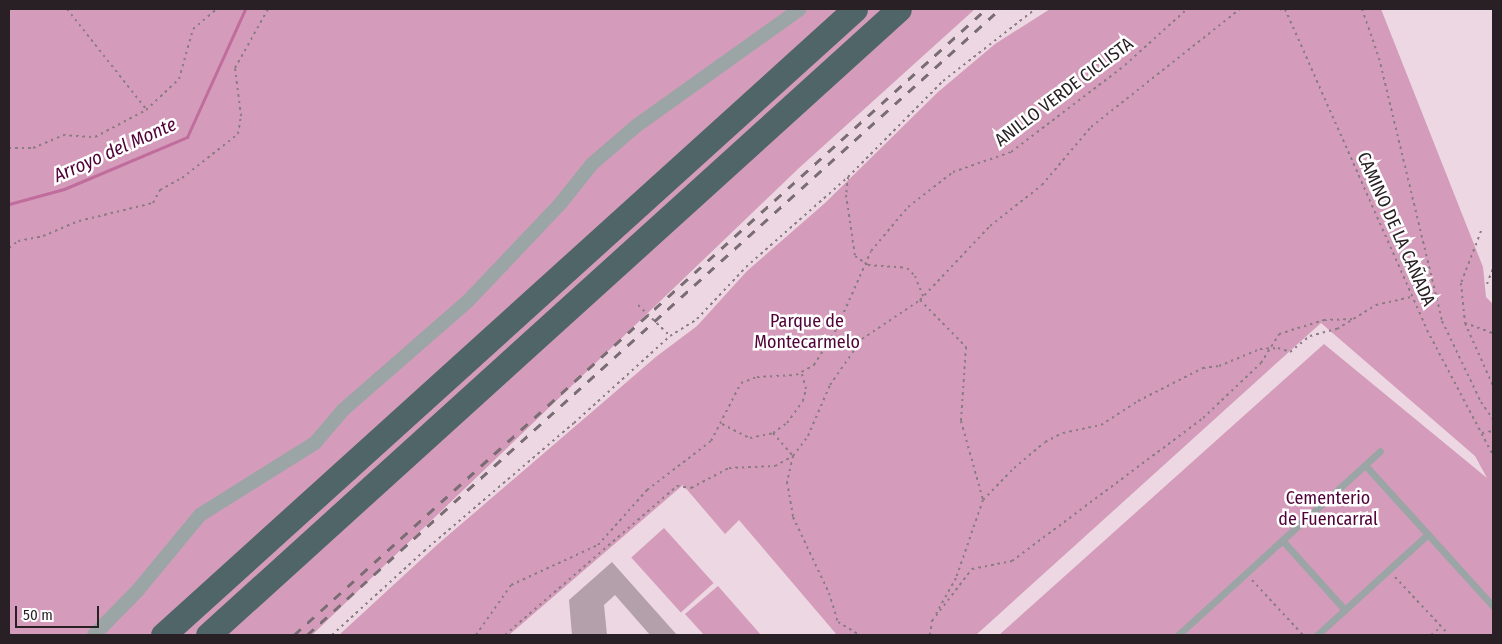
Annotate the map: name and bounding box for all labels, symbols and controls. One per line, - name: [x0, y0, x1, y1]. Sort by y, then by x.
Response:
- street label: ANILLO VERDE CICLISTA: [991, 33, 1137, 151]
- water label: Arroyo del Monte: [50, 113, 180, 187]
- street label: CAMINO DE LA CAÑADA: [1352, 149, 1440, 309]
- park label: Parque de Montecarmelo: [754, 311, 860, 354]
- park label: Cementerio de Fuencarral: [1278, 488, 1378, 530]
- scale bar: [18, 596, 101, 628]
- text: 50 m: [23, 606, 53, 624]

